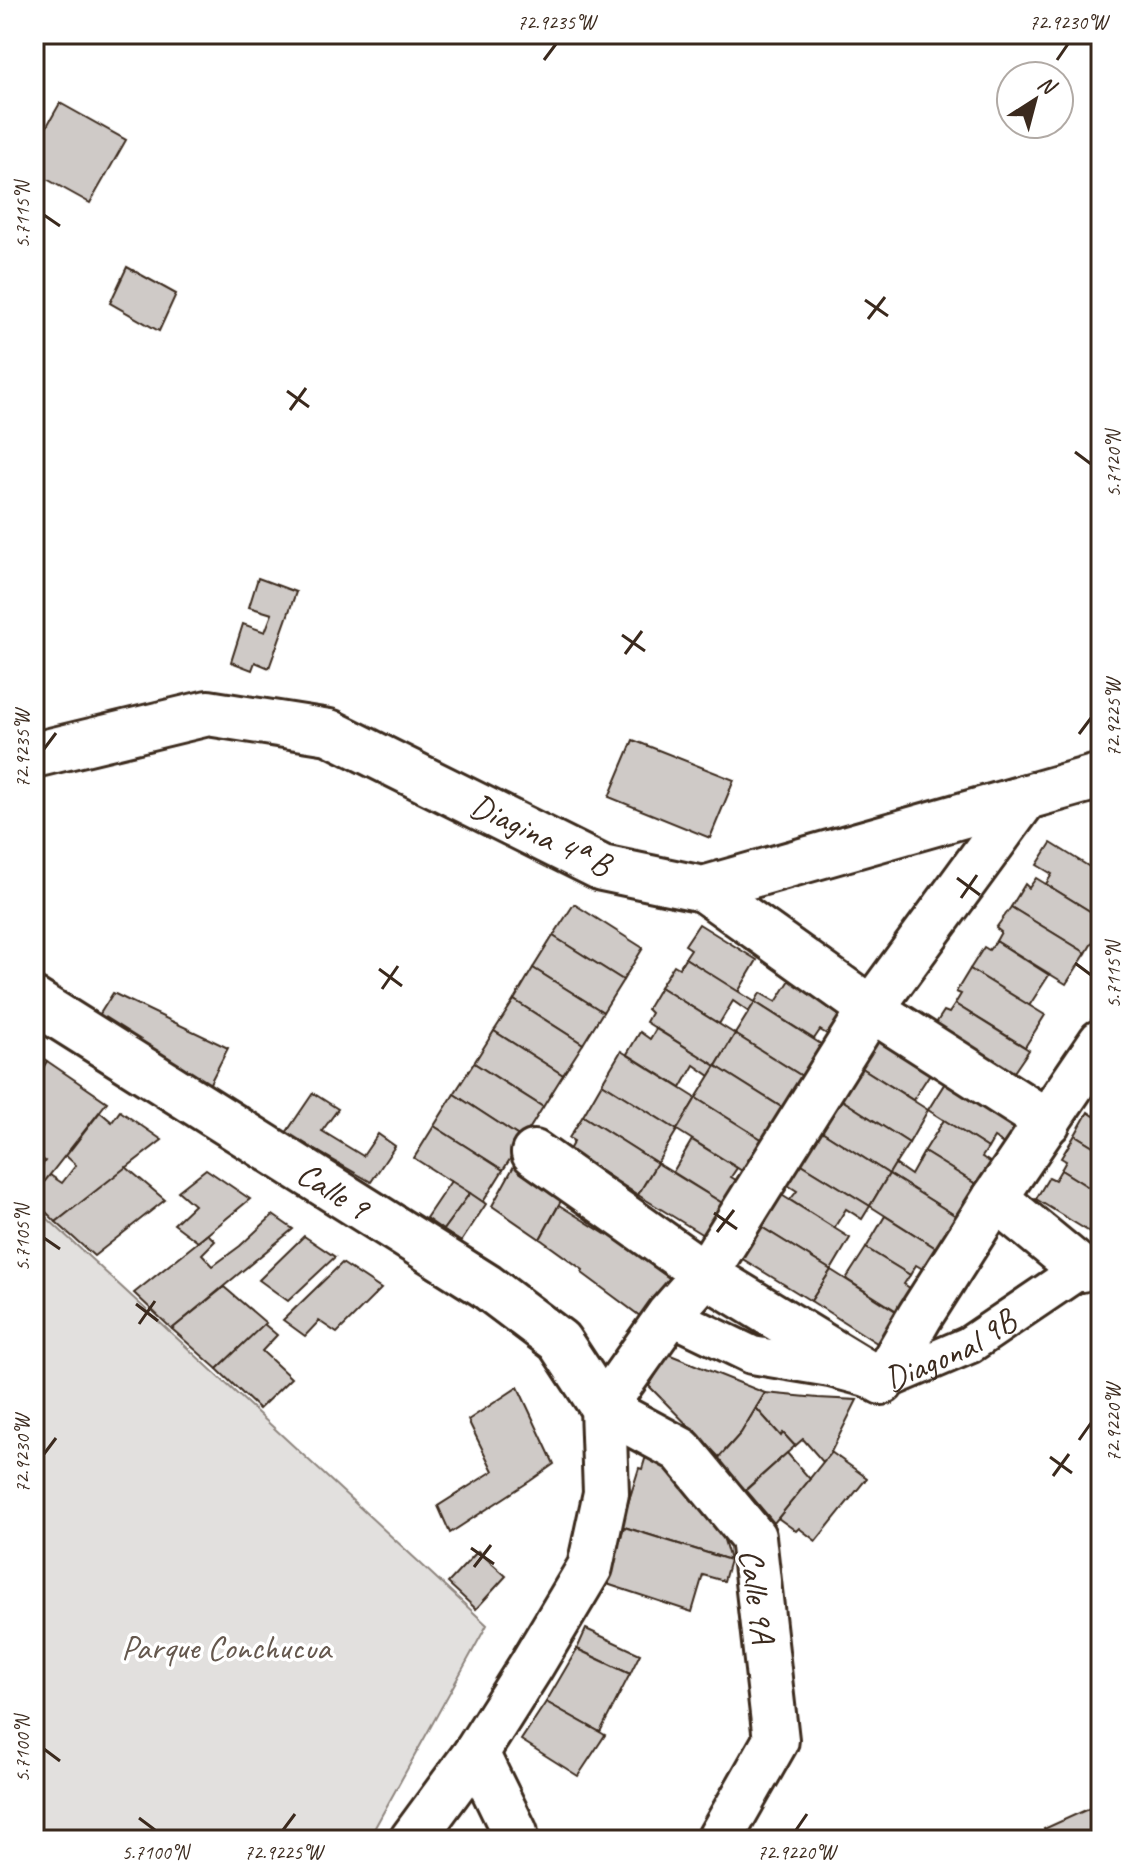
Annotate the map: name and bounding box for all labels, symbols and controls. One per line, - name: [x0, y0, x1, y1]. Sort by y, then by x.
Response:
- text: 72.9235°W: [517, 10, 599, 35]
- text: 72.9230°W: [1029, 10, 1111, 35]
- north arrow: [995, 60, 1075, 140]
- text: N: [1032, 69, 1063, 102]
- text: 5.7115°N: [10, 179, 35, 248]
- text: 5.7120°N: [1101, 428, 1126, 497]
- text: 72.9225°W: [1101, 675, 1126, 757]
- text: 72.9235°W: [10, 706, 35, 788]
- street label: Diagina 4ª B: [464, 783, 620, 887]
- text: 5.7115°N: [1101, 939, 1126, 1008]
- street label: Calle 9: [289, 1152, 379, 1230]
- text: 5.7105°N: [10, 1202, 35, 1271]
- street label: Diagonal 9B: [878, 1298, 1026, 1401]
- text: 72.9220°W: [1101, 1380, 1126, 1462]
- text: 72.9230°W: [10, 1411, 35, 1493]
- street label: Calle 9A: [730, 1547, 786, 1648]
- park label: Parque Conchucua: [121, 1626, 333, 1669]
- text: 5.7100°N: [10, 1713, 35, 1782]
- text: 5.7100°N: [122, 1840, 191, 1865]
- text: 72.9225°W: [244, 1840, 326, 1865]
- text: 72.9220°W: [757, 1840, 839, 1865]

